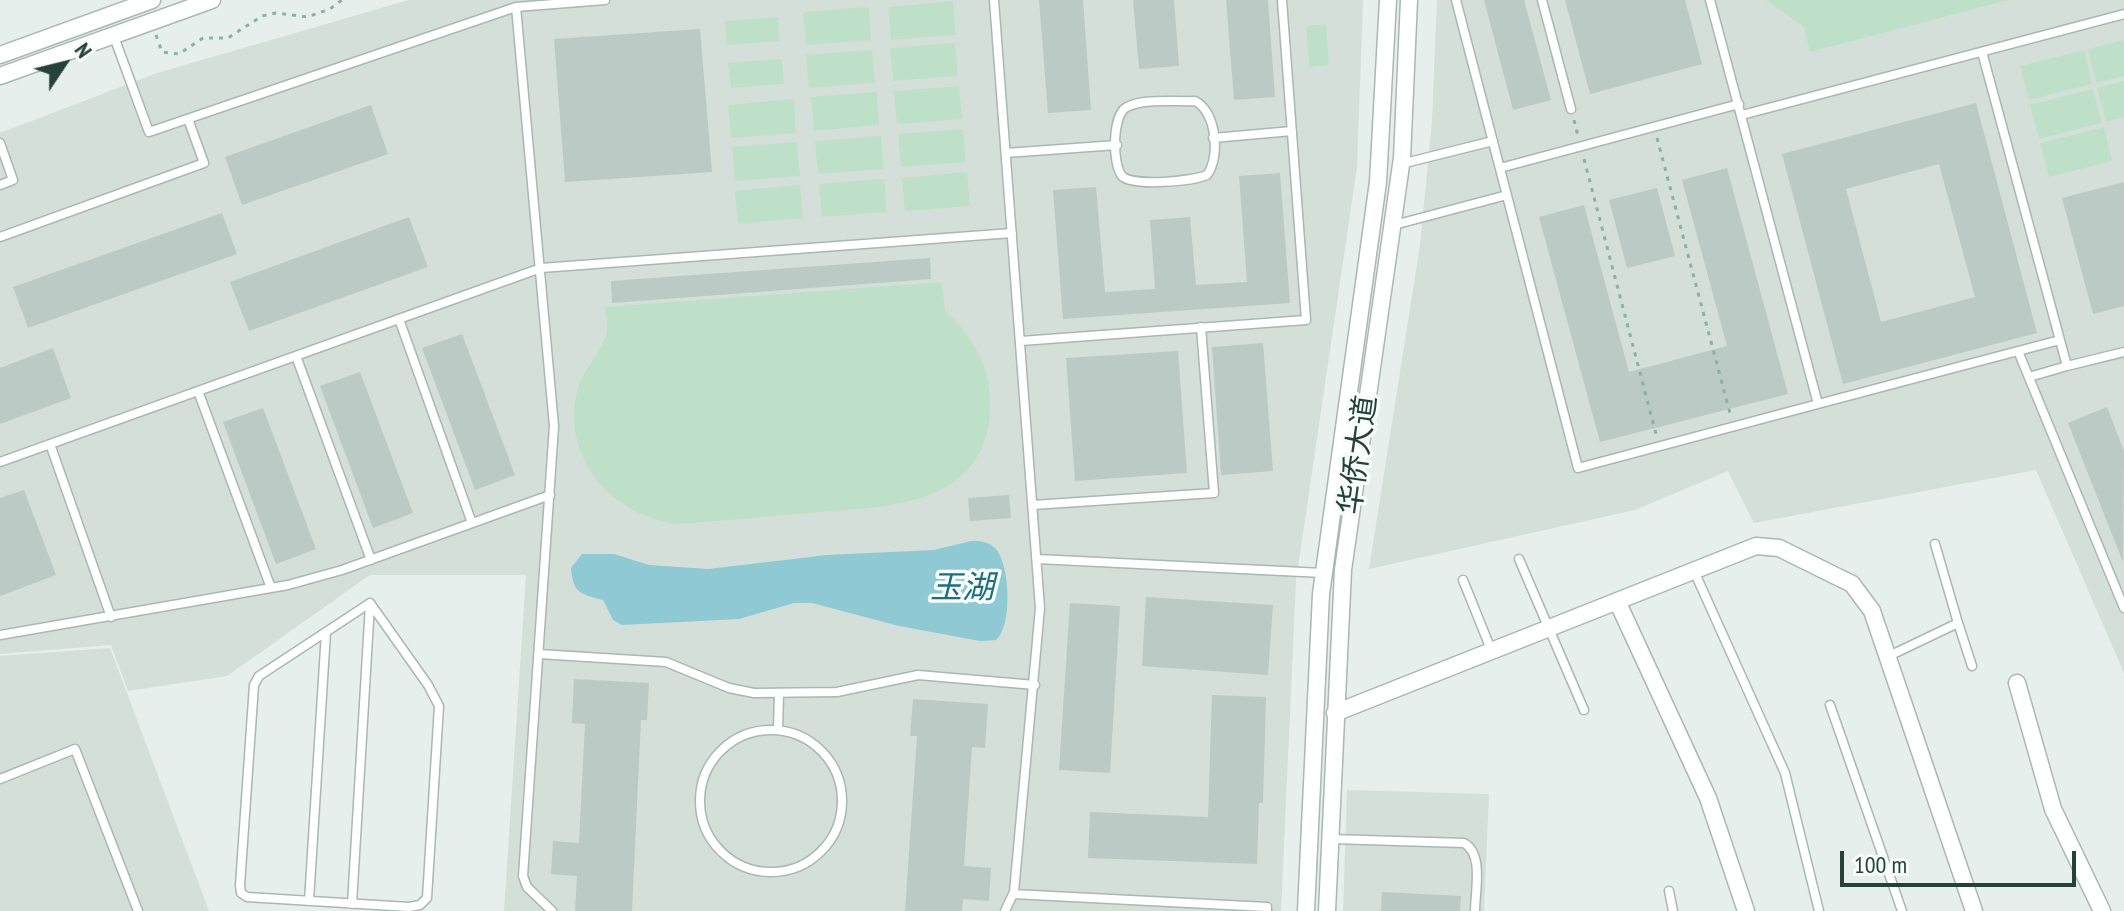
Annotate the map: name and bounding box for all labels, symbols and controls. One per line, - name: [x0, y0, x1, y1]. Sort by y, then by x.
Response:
- north arrow: [24, 24, 104, 104]
- text: N: [69, 37, 99, 63]
- street label: 华侨大道: [1333, 393, 1385, 517]
- water label: 玉湖: [930, 570, 994, 608]
- scale bar: [1844, 835, 2080, 885]
- text: 100 m: [1854, 849, 1907, 880]

